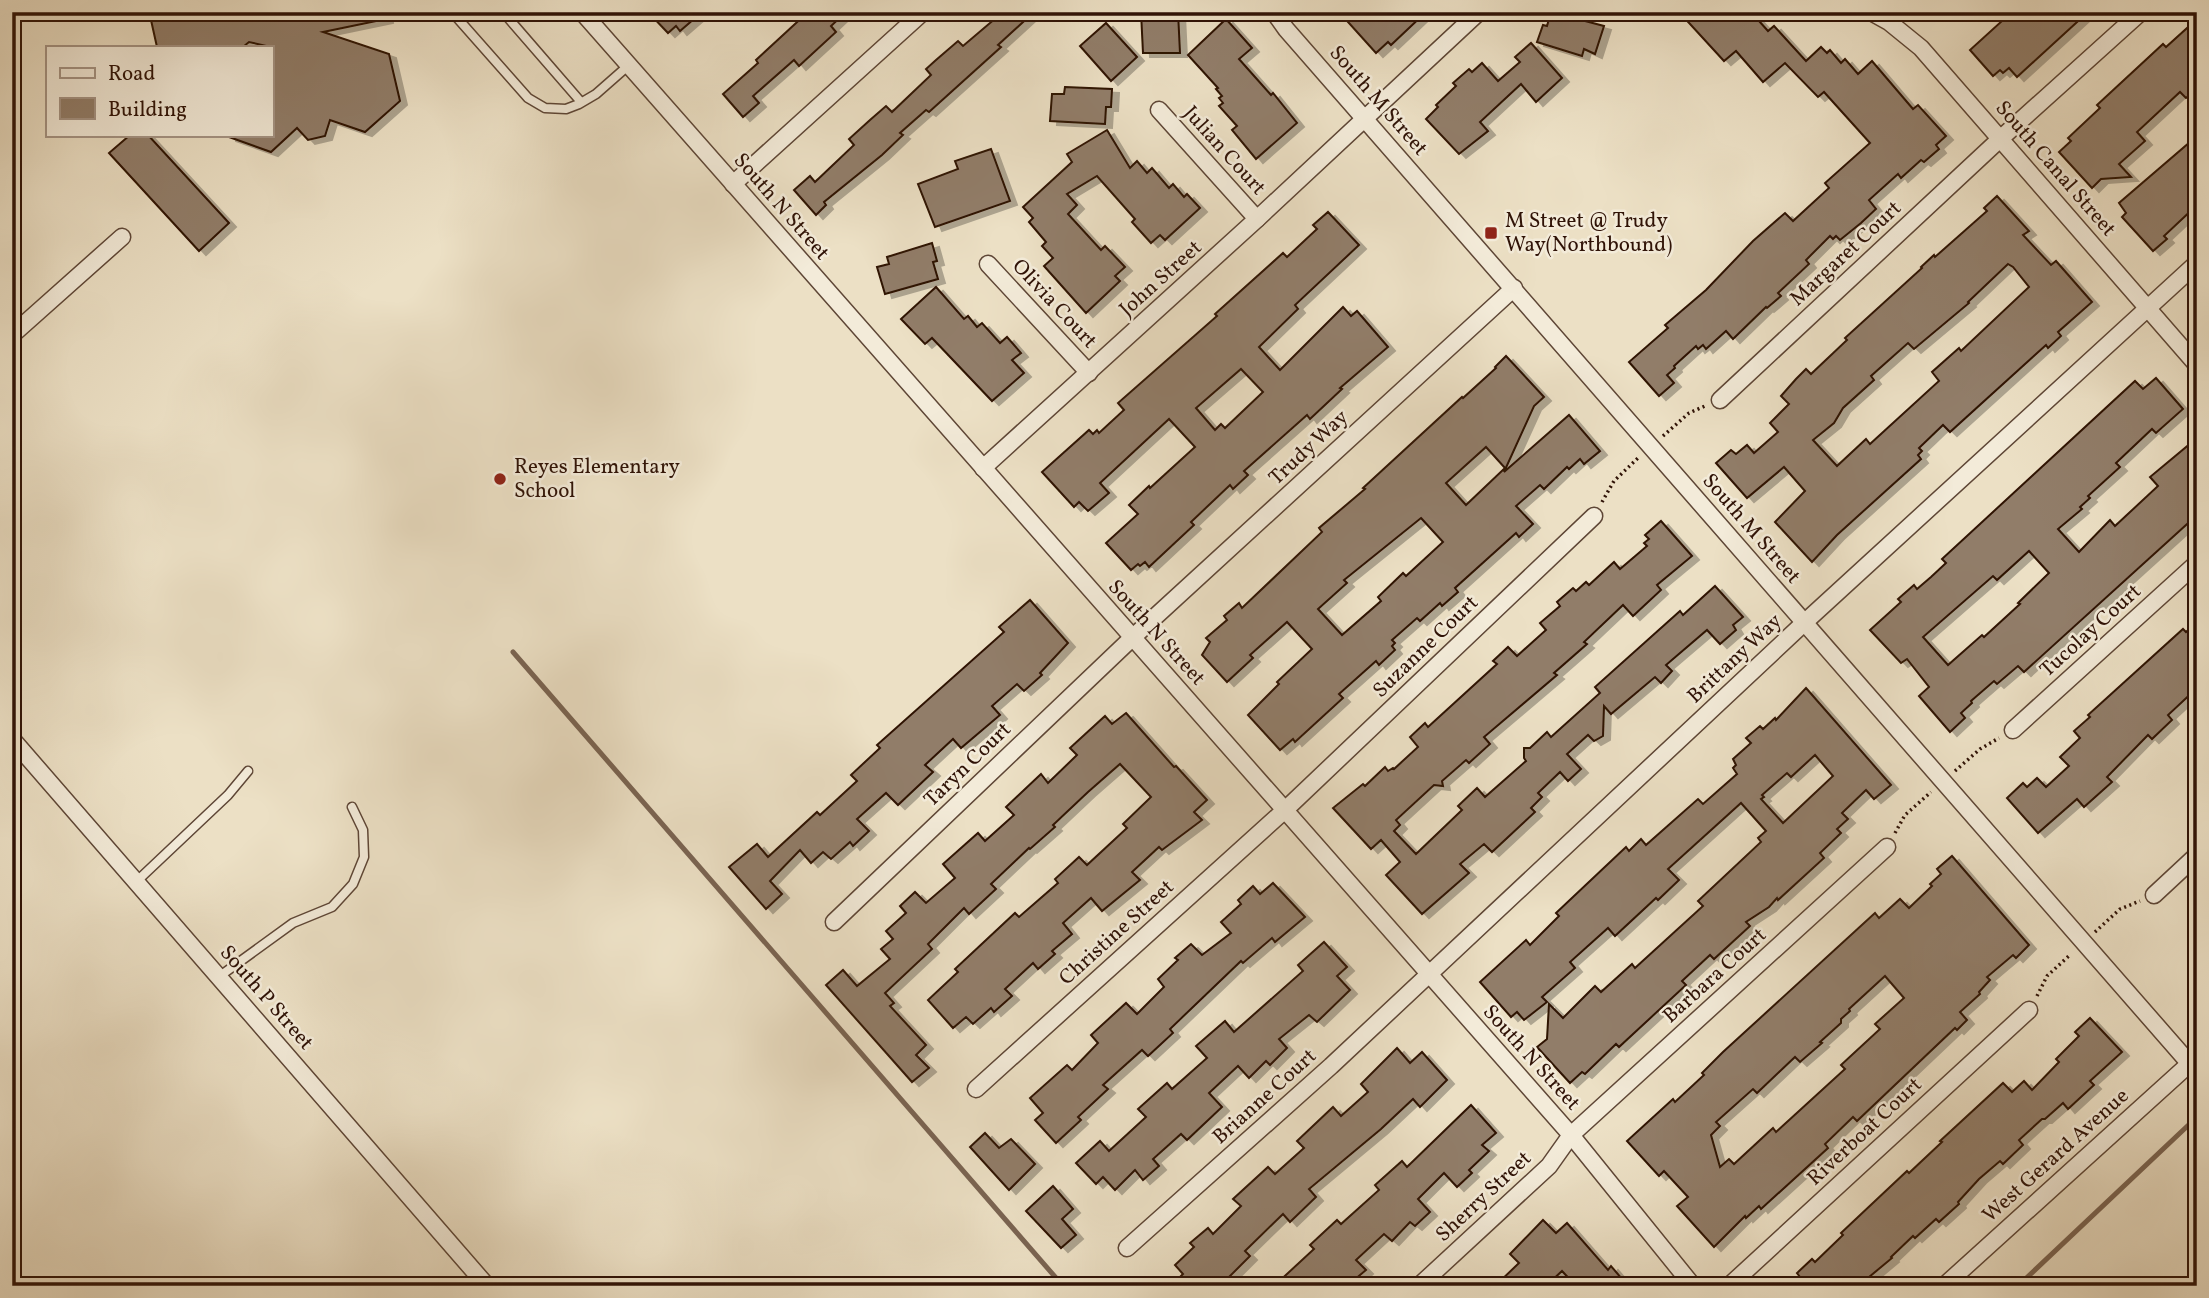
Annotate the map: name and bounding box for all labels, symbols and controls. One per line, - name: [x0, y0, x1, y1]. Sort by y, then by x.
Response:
- street label: South M Street: [1322, 40, 1434, 162]
- legend: [46, 46, 273, 136]
- text: Road: [108, 60, 155, 89]
- street label: South Canal Street: [1988, 95, 2122, 243]
- text: Building: [108, 96, 187, 125]
- street label: Julian Court: [1176, 100, 1272, 202]
- street label: South N Street: [726, 147, 836, 267]
- street label: Margaret Court: [1784, 195, 1908, 313]
- place label: M Street @ Trudy Way(Northbound): [1505, 207, 1672, 260]
- marker: M Street @ Trudy Way(Northbound): [1483, 225, 1499, 241]
- street label: John Street: [1113, 234, 1209, 324]
- street label: Olivia Court: [1005, 253, 1103, 355]
- street label: Trudy Way: [1263, 403, 1356, 492]
- place label: Reyes Elementary School: [514, 453, 681, 506]
- street label: South M Street: [1695, 468, 1807, 590]
- marker: Reyes Elementary School: [492, 471, 508, 487]
- street label: South N Street: [1101, 574, 1211, 692]
- street label: Tucolay Court: [2034, 578, 2148, 684]
- street label: Suzanne Court: [1367, 589, 1485, 705]
- street label: Brittany Way: [1681, 607, 1789, 711]
- street label: Taryn Court: [918, 716, 1018, 814]
- street label: Christine Street: [1053, 873, 1181, 993]
- street label: Barbara Court: [1657, 922, 1773, 1030]
- street label: South P Street: [212, 939, 320, 1057]
- street label: South N Street: [1476, 999, 1586, 1117]
- street label: Brianne Court: [1207, 1042, 1323, 1152]
- street label: Riverboat Court: [1801, 1071, 1929, 1193]
- street label: West Gerard Avenue: [1976, 1082, 2136, 1230]
- street label: Sherry Street: [1430, 1145, 1538, 1249]

